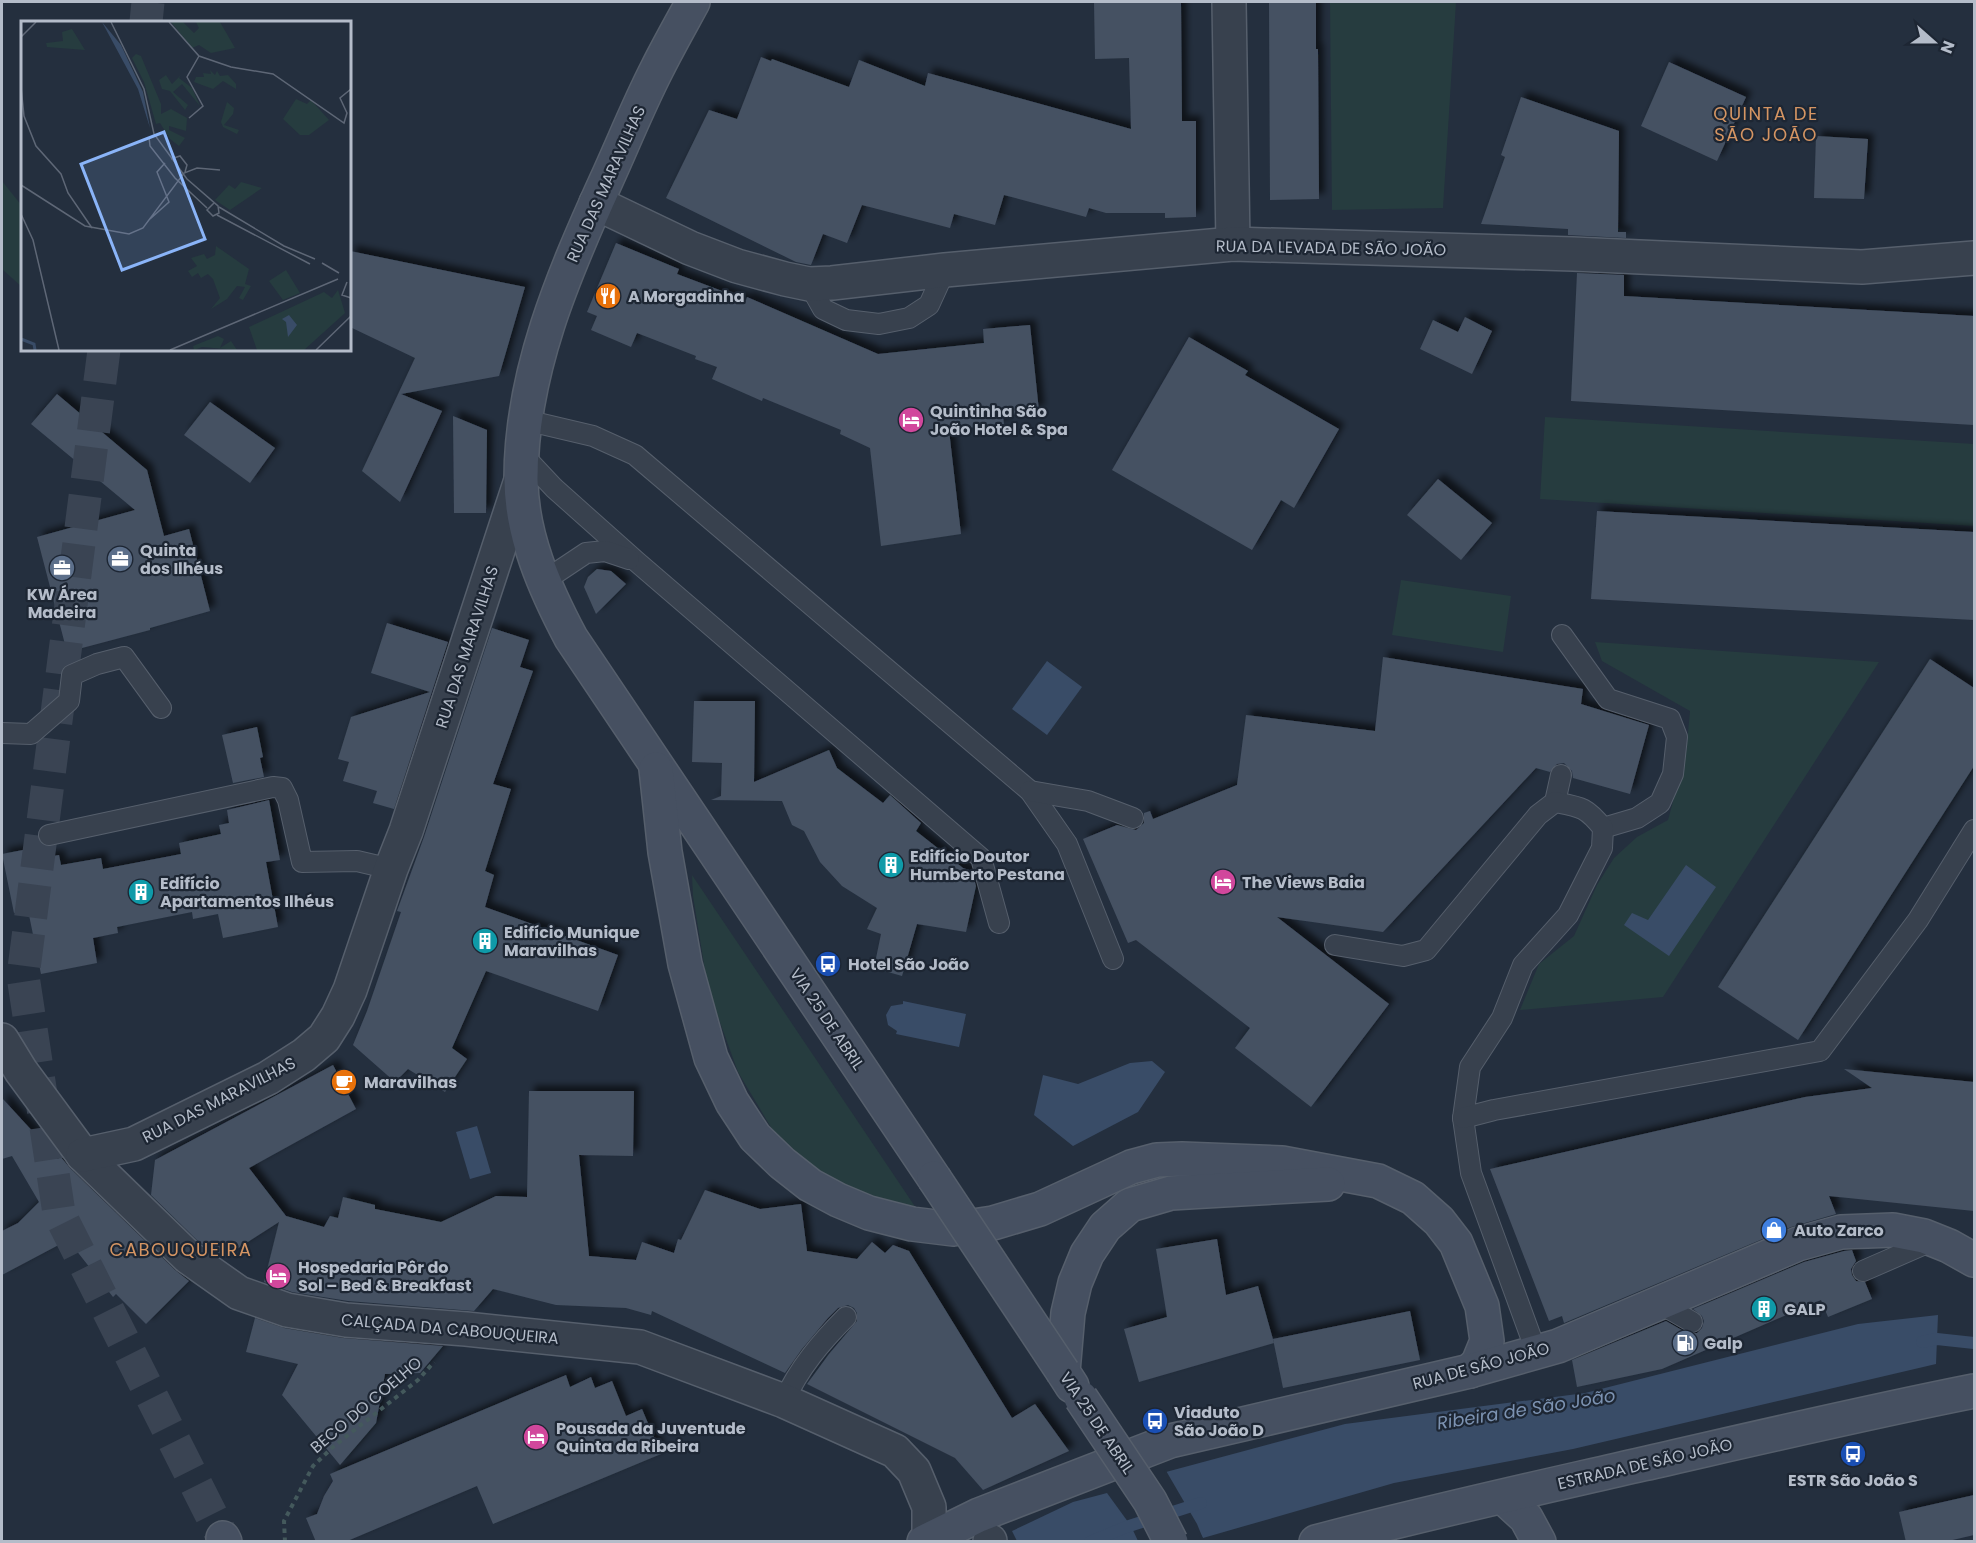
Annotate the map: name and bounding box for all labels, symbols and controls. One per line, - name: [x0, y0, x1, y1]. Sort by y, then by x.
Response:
- north arrow: [1904, 12, 1964, 72]
- inset map: [21, 21, 351, 351]
- text: N: [1935, 37, 1960, 57]
- district label: QUINTA DE SÃO JOÃO: [1713, 101, 1819, 147]
- street label: RUA DAS MARAVILHAS: [561, 102, 651, 266]
- street label: RUA DA LEVADA DE SÃO JOÃO: [1216, 234, 1446, 262]
- restaurant icon: A Morgadinha: [593, 281, 623, 311]
- place label: A Morgadinha: [628, 285, 745, 308]
- place label: Quintinha São João Hotel & Spa: [930, 400, 1068, 441]
- hotel icon: Quintinha São João Hotel & Spa: [896, 405, 926, 435]
- place label: Quinta dos Ilhéus: [140, 539, 223, 580]
- office icon: Quinta dos Ilhéus: [105, 544, 135, 574]
- office icon: KW Área Madeira: [47, 553, 77, 583]
- street label: RUA DAS MARAVILHAS: [430, 563, 504, 731]
- place label: KW Área Madeira: [27, 583, 97, 624]
- place label: Edifício Doutor Humberto Pestana: [910, 845, 1065, 886]
- building icon: Edifício Doutor Humberto Pestana: [876, 850, 906, 880]
- hotel icon: The Views Baia: [1208, 867, 1238, 897]
- place label: The Views Baia: [1242, 871, 1365, 894]
- place label: Edifício Apartamentos Ilhéus: [160, 872, 334, 913]
- building icon: Edifício Apartamentos Ilhéus: [126, 877, 156, 907]
- place label: Edifício Munique Maravilhas: [504, 921, 640, 962]
- building icon: Edifício Munique Maravilhas: [470, 926, 500, 956]
- bus stop icon: Hotel São João: [813, 949, 843, 979]
- place label: Hotel São João: [848, 953, 969, 976]
- street label: VIA 25 DE ABRIL: [784, 964, 870, 1075]
- street label: RUA DAS MARAVILHAS: [138, 1051, 300, 1149]
- cafe icon: Maravilhas: [329, 1067, 359, 1097]
- place label: Maravilhas: [364, 1071, 457, 1094]
- shop icon: Auto Zarco: [1759, 1215, 1789, 1245]
- place label: Auto Zarco: [1794, 1219, 1884, 1242]
- district label: CABOUQUEIRA: [110, 1237, 252, 1262]
- place label: Hospedaria Pôr do Sol – Bed & Breakfast: [298, 1256, 472, 1297]
- hotel icon: Hospedaria Pôr do Sol – Bed & Breakfast: [263, 1261, 293, 1291]
- building icon: GALP: [1749, 1294, 1779, 1324]
- place label: GALP: [1784, 1298, 1826, 1321]
- street label: CALÇADA DA CABOUQUEIRA: [340, 1308, 560, 1350]
- fuel station icon: Galp: [1670, 1328, 1700, 1358]
- place label: Galp: [1704, 1332, 1743, 1355]
- street label: RUA DE SÃO JOÃO: [1410, 1337, 1552, 1395]
- street label: BECO DO COELHO: [305, 1351, 427, 1459]
- street label: VIA 25 DE ABRIL: [1054, 1368, 1140, 1479]
- water label: Ribeira de São João: [1435, 1383, 1617, 1435]
- place label: Viaduto São João D: [1174, 1401, 1264, 1442]
- bus stop icon: Viaduto São João D: [1140, 1406, 1170, 1436]
- place label: Pousada da Juventude Quinta da Ribeira: [556, 1417, 746, 1458]
- hotel icon: Pousada da Juventude Quinta da Ribeira: [521, 1422, 551, 1452]
- street label: ESTRADA DE SÃO JOÃO: [1556, 1433, 1734, 1495]
- bus stop icon: ESTR São João S: [1838, 1439, 1868, 1469]
- place label: ESTR São João S: [1788, 1469, 1918, 1492]

